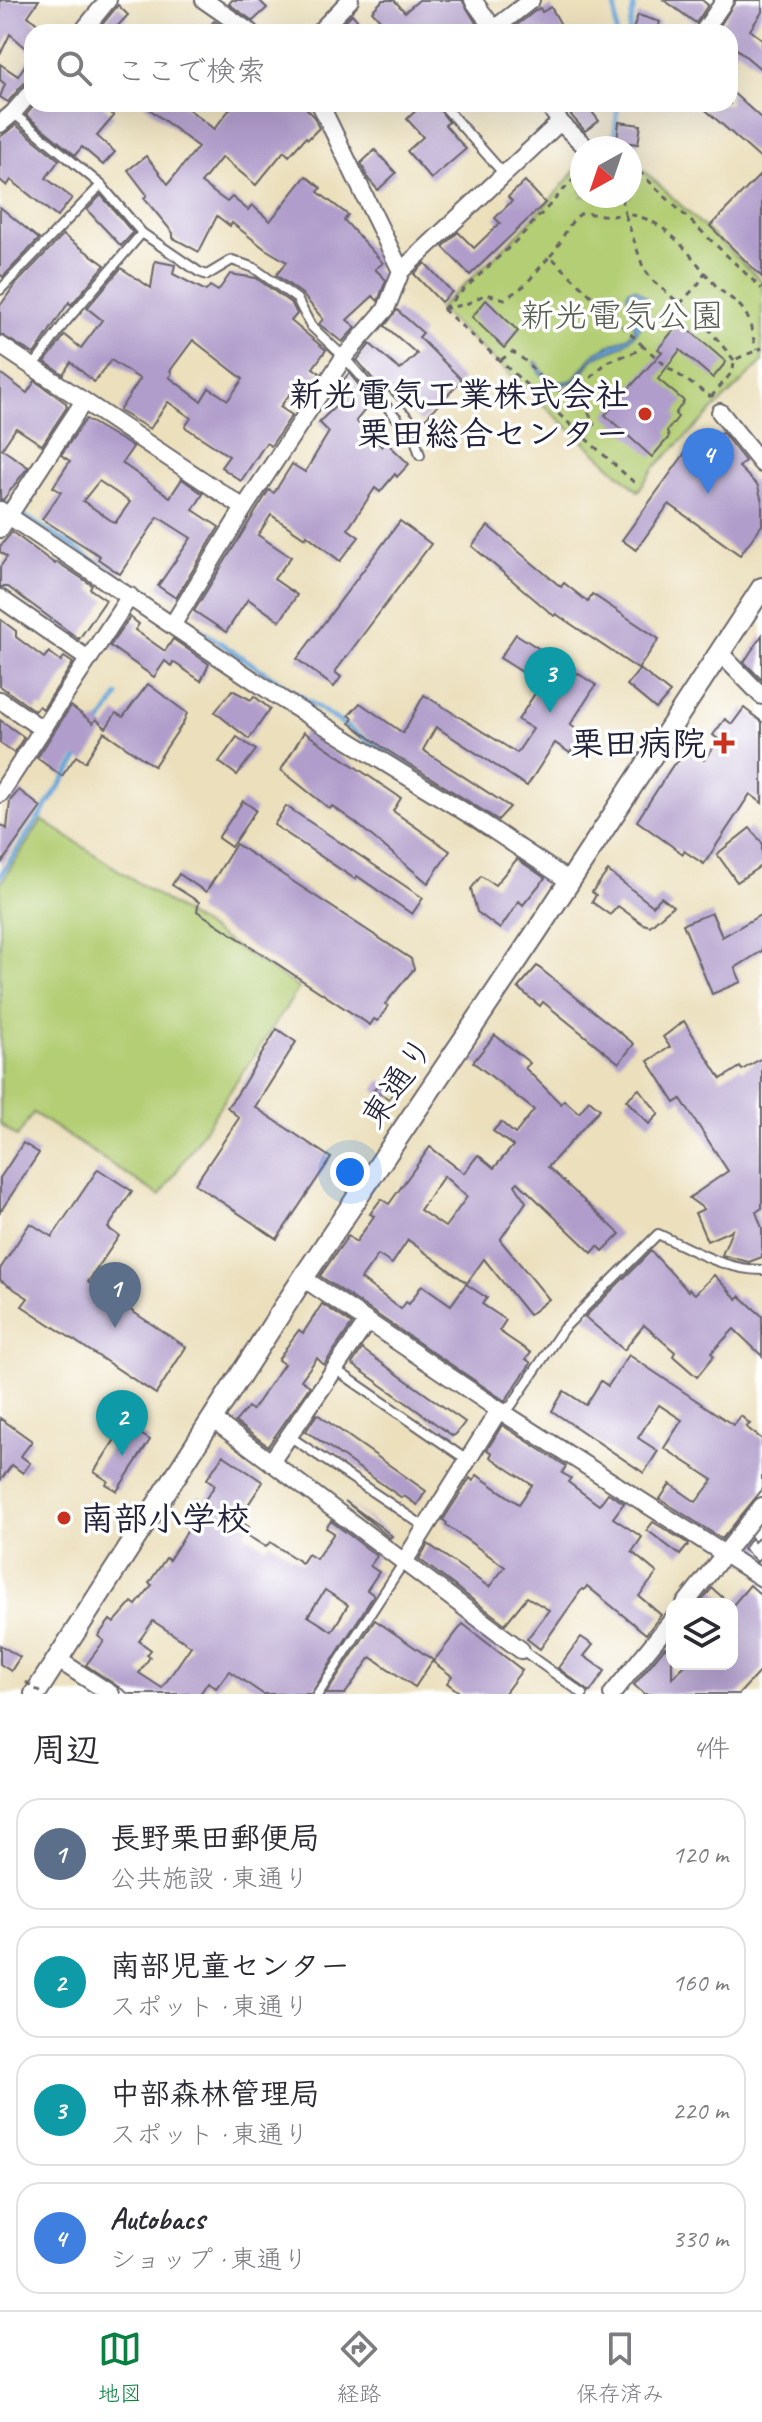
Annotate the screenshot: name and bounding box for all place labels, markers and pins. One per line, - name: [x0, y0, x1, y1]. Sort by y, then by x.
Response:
- place label: 新光電気工業株式会社 栗田総合センター: [289, 373, 629, 455]
- marker: 新光電気工業株式会社 栗田総合センター: [636, 405, 654, 423]
- pin: 4: [682, 428, 734, 494]
- pin: 3: [524, 647, 576, 713]
- place label: 栗田病院: [570, 722, 706, 765]
- marker: 栗田病院: [713, 732, 735, 754]
- pin: 1: [89, 1262, 141, 1328]
- pin: 2: [96, 1390, 148, 1456]
- place label: 南部小学校: [80, 1497, 250, 1540]
- marker: 南部小学校: [55, 1509, 73, 1527]

